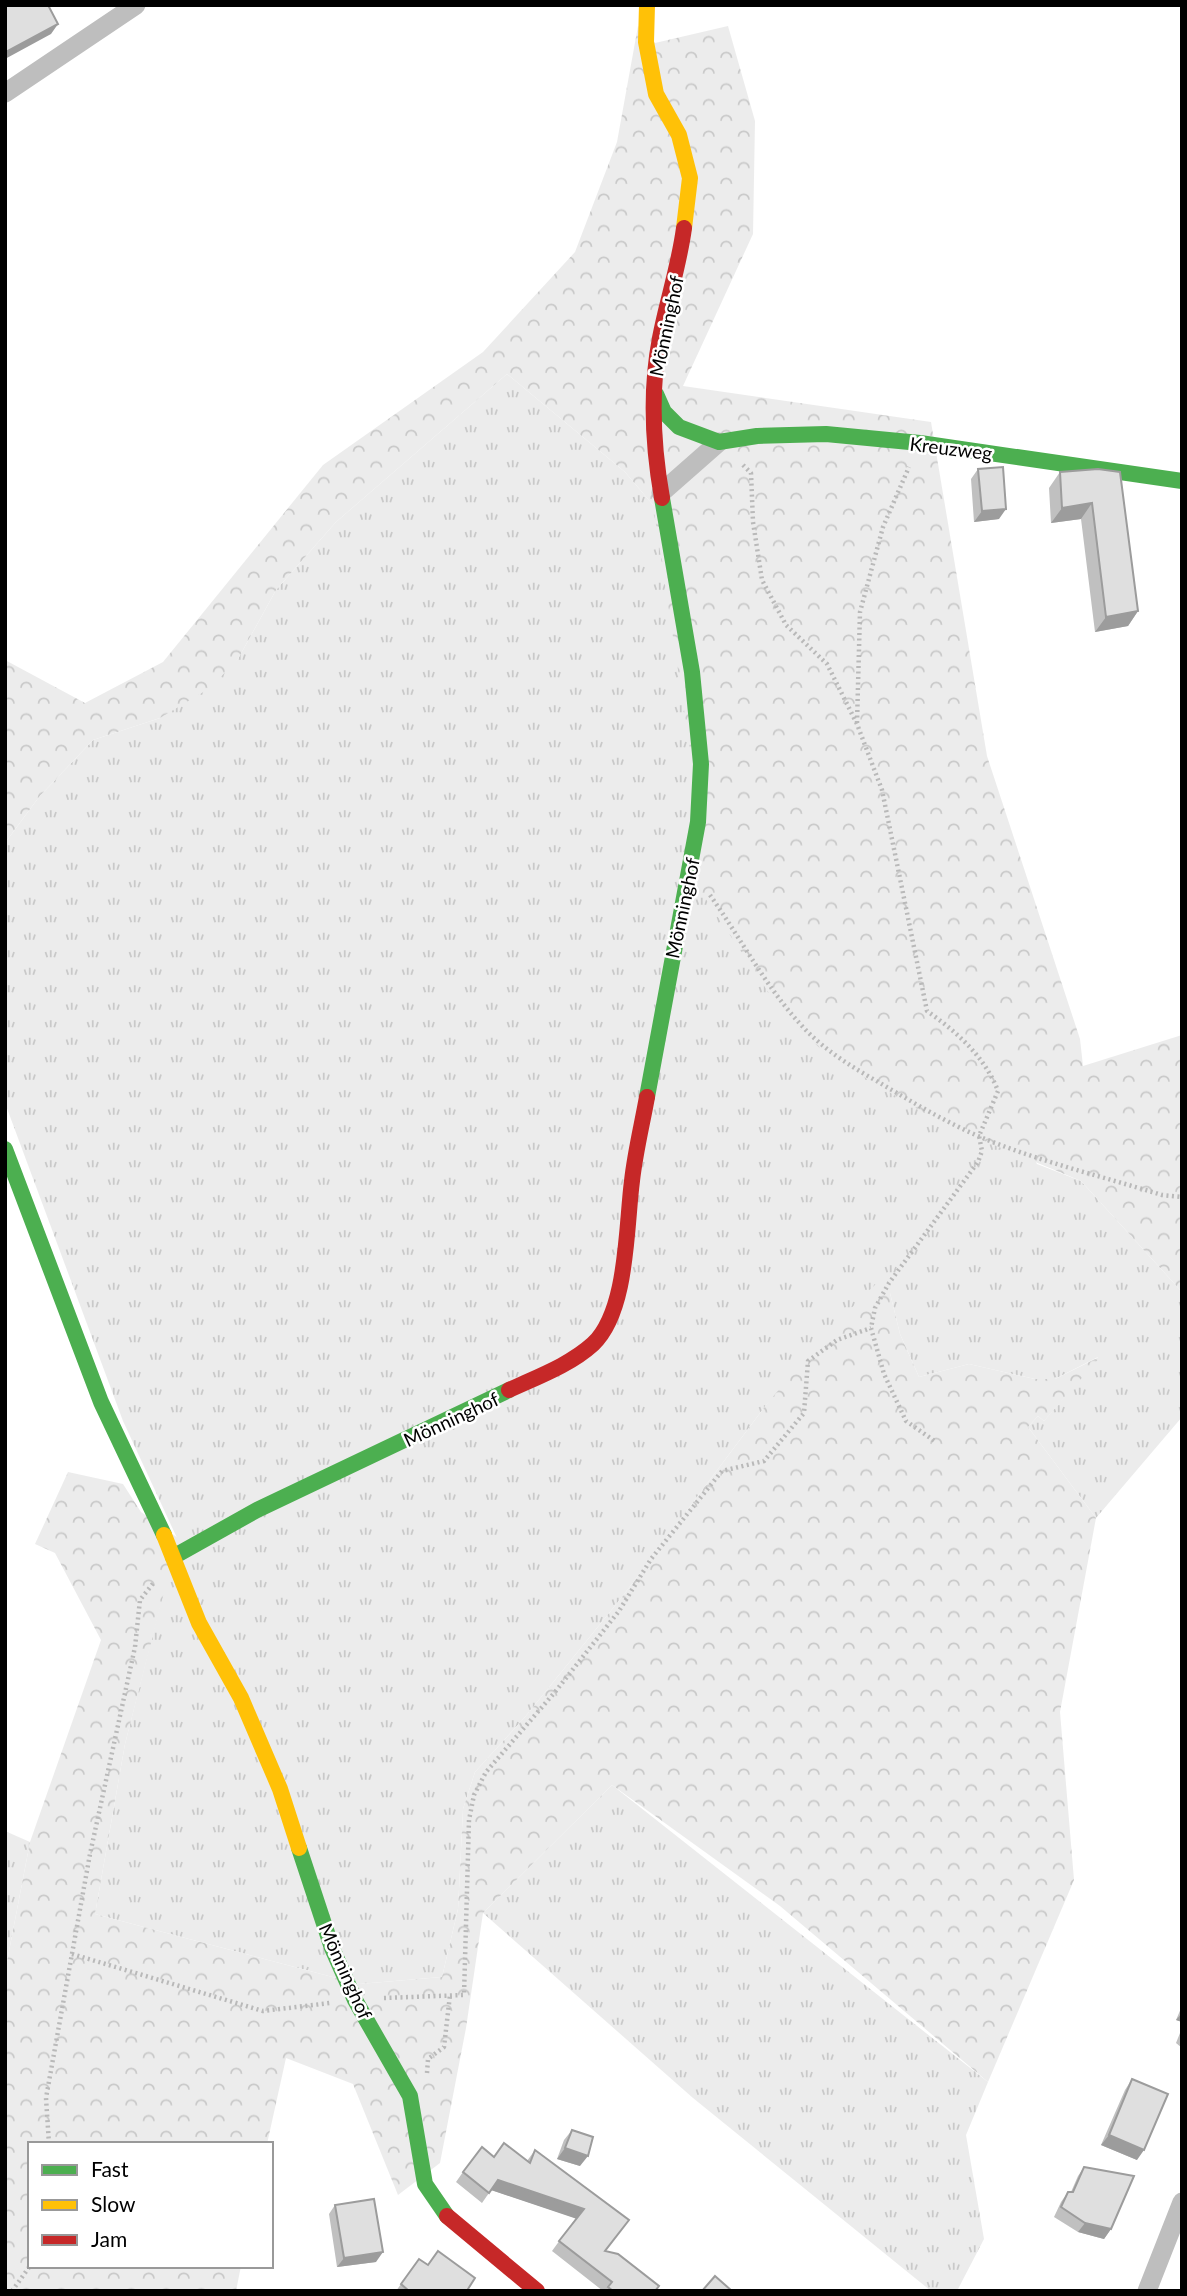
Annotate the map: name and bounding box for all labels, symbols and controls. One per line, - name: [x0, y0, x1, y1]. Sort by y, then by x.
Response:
- street label: Mönninghof: [644, 273, 688, 378]
- street label: Kreuzweg: [908, 432, 994, 464]
- street label: Mönninghof: [660, 855, 704, 960]
- street label: Mönninghof: [400, 1387, 502, 1451]
- street label: Mönninghof: [315, 1920, 377, 2023]
- legend: [28, 2142, 273, 2268]
- text: Fast: [91, 2156, 129, 2181]
- text: Slow: [91, 2191, 136, 2216]
- text: Jam: [91, 2226, 127, 2251]

